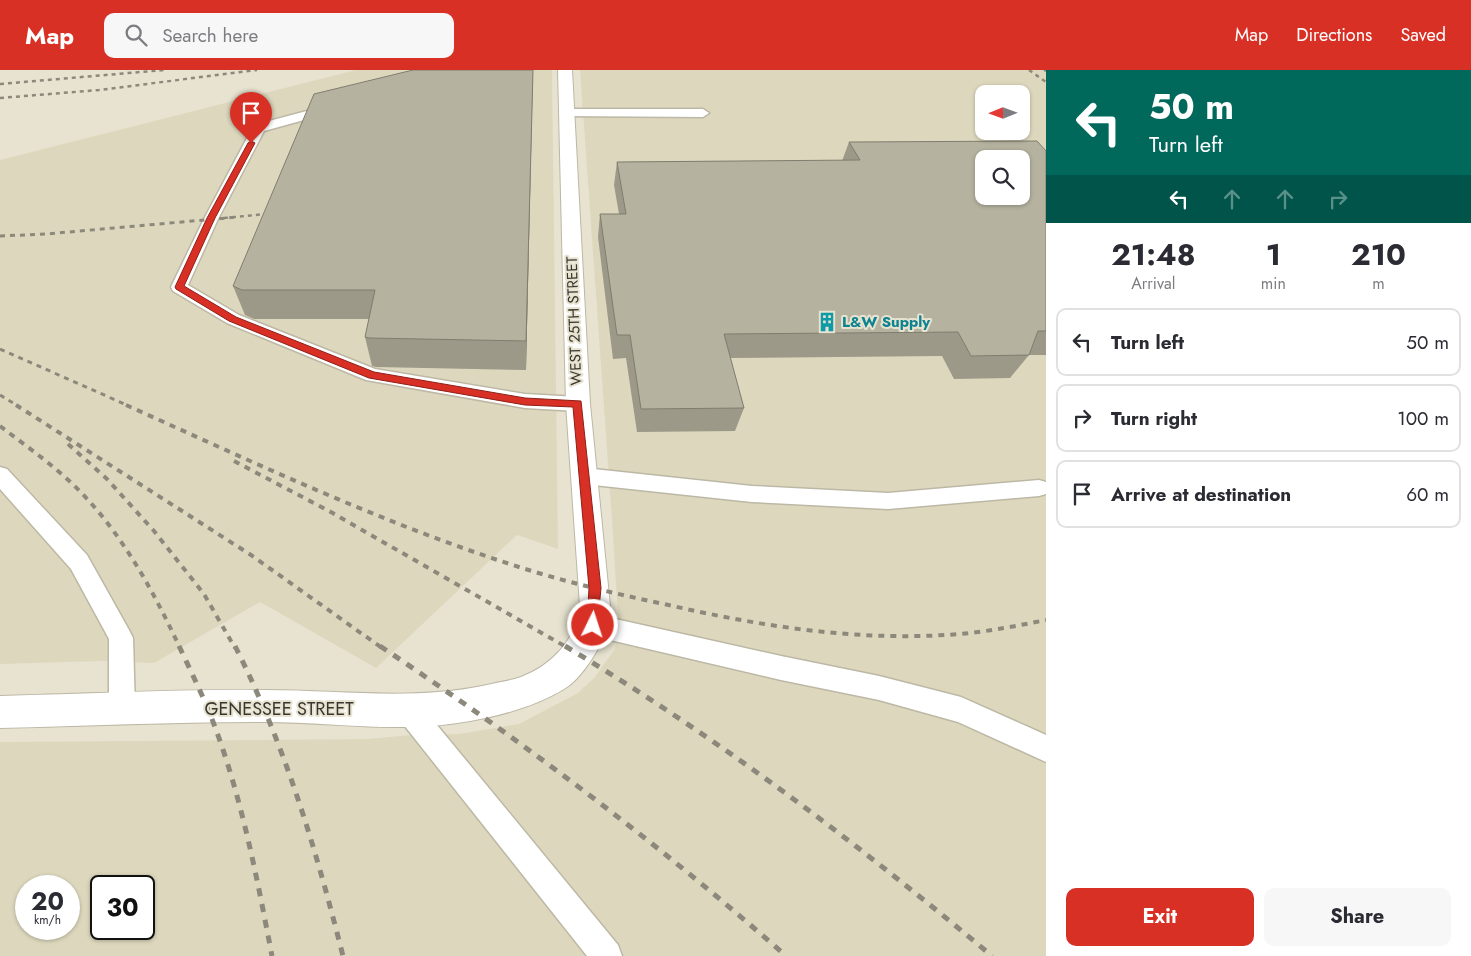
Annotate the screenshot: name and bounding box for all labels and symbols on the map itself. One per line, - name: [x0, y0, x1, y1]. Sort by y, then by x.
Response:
- north arrow: [975, 85, 1030, 140]
- pin: [230, 92, 272, 143]
- street label: WEST 25TH STREET: [561, 256, 587, 386]
- building icon: L&W Supply: [816, 311, 838, 333]
- place label: L&W Supply: [842, 311, 930, 333]
- position arrow: [566, 598, 618, 650]
- street label: GENESSEE STREET: [204, 696, 354, 722]
- speed limit sign: 30: [90, 875, 155, 940]

